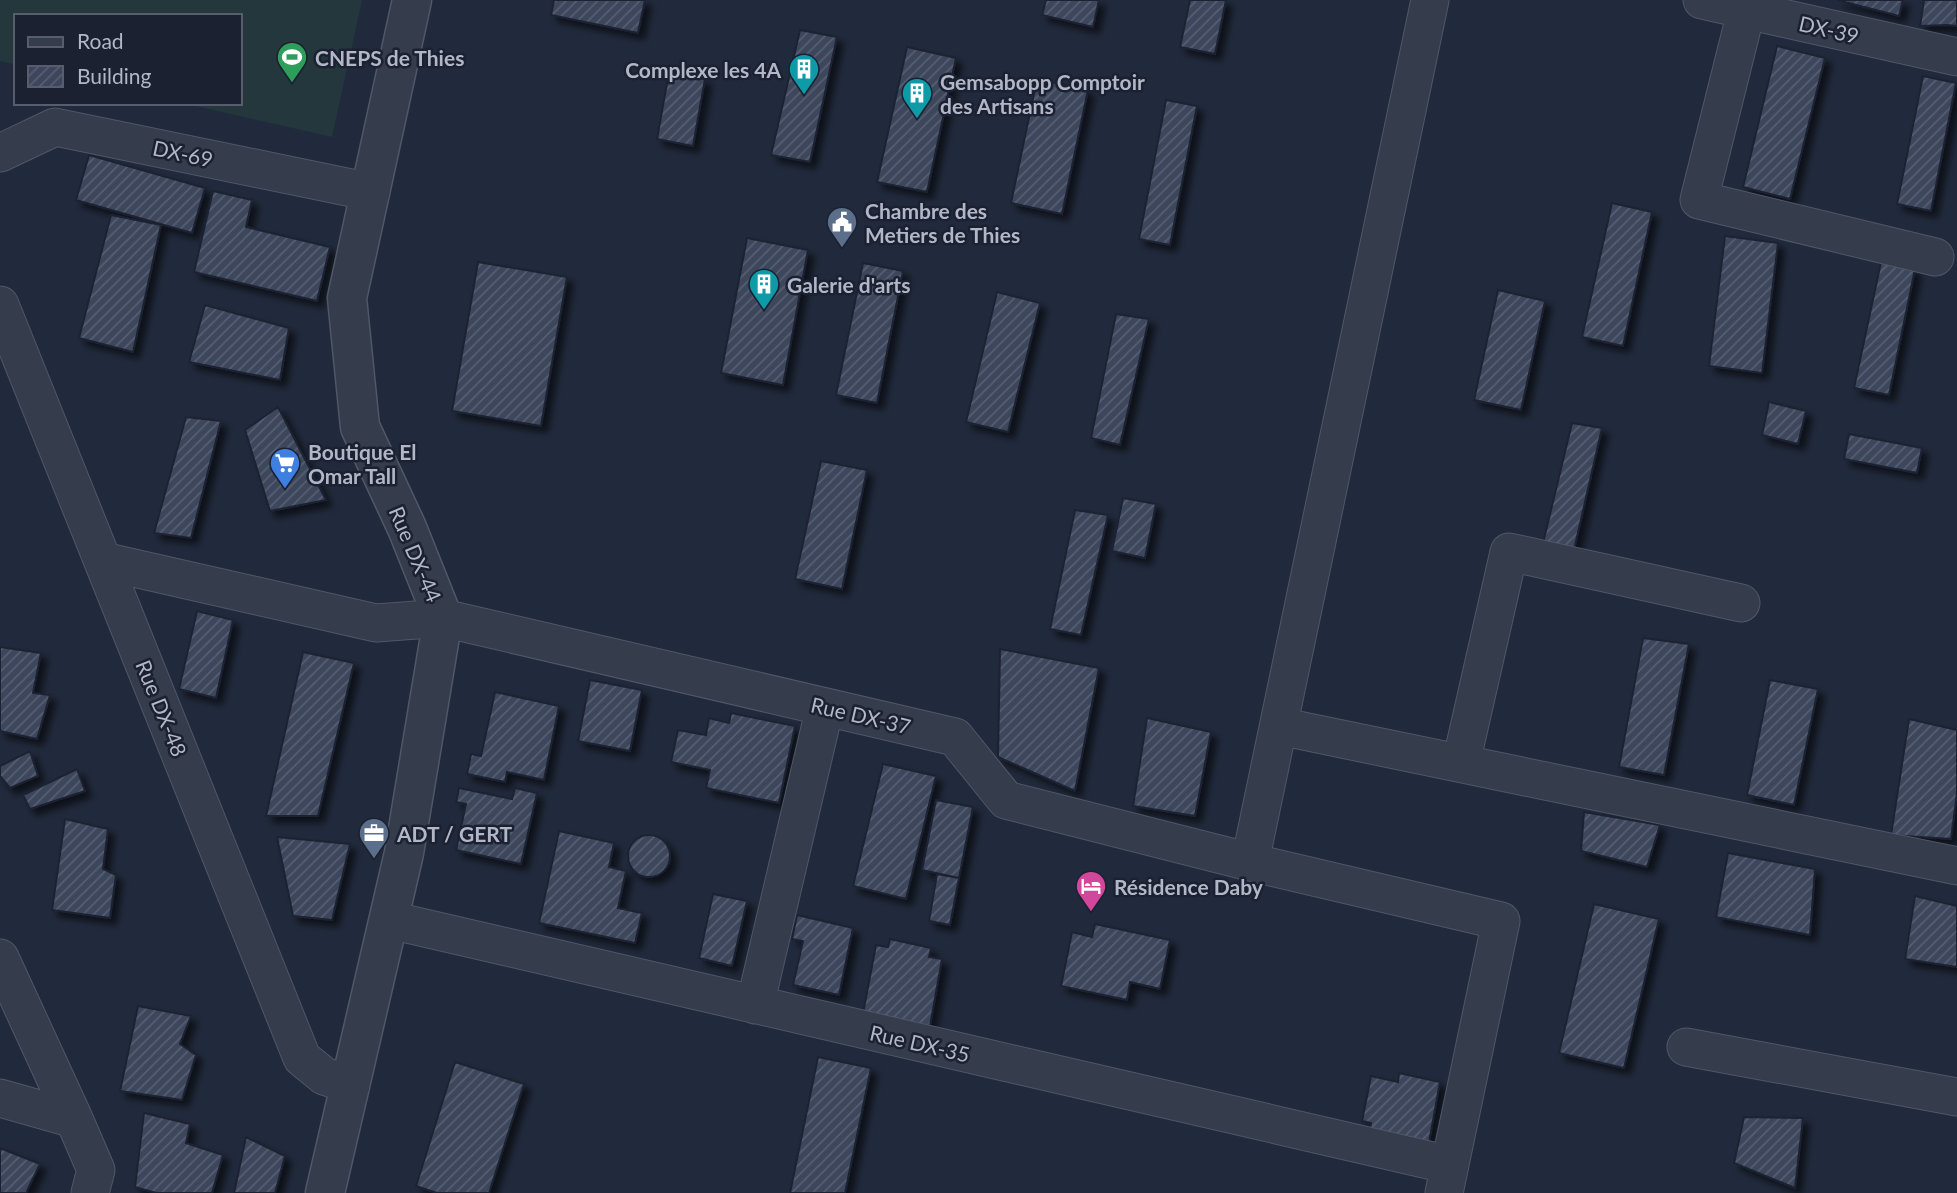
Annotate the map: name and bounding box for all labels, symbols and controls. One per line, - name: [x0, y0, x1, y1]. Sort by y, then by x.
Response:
- street label: DX-39: [1797, 10, 1861, 48]
- legend: [14, 14, 242, 105]
- text: Road: [77, 28, 124, 53]
- sports icon: CNEPS de Thies: [275, 40, 309, 84]
- place label: CNEPS de Thies: [315, 45, 464, 70]
- building icon: Complexe les 4A: [787, 52, 821, 96]
- place label: Complexe les 4A: [625, 57, 781, 82]
- text: Building: [77, 63, 152, 88]
- place label: Gemsabopp Comptoir des Artisans: [940, 69, 1145, 118]
- building icon: Gemsabopp Comptoir des Artisans: [900, 76, 934, 120]
- street label: DX-69: [151, 134, 215, 172]
- place label: Chambre des Metiers de Thies: [865, 198, 1020, 247]
- public building icon: Chambre des Metiers de Thies: [825, 205, 859, 249]
- building icon: Galerie d'arts: [747, 267, 781, 311]
- place label: Galerie d'arts: [787, 272, 910, 297]
- place label: Boutique El Omar Tall: [308, 439, 416, 488]
- supermarket icon: Boutique El Omar Tall: [268, 446, 302, 490]
- street label: Rue DX-44: [385, 502, 447, 606]
- street label: Rue DX-48: [131, 656, 193, 760]
- street label: Rue DX-37: [809, 691, 913, 739]
- office icon: ADT / GERT: [357, 816, 391, 860]
- place label: ADT / GERT: [396, 821, 512, 846]
- hotel icon: Résidence Daby: [1074, 869, 1108, 913]
- place label: Résidence Daby: [1114, 874, 1264, 899]
- street label: Rue DX-35: [868, 1019, 972, 1067]

